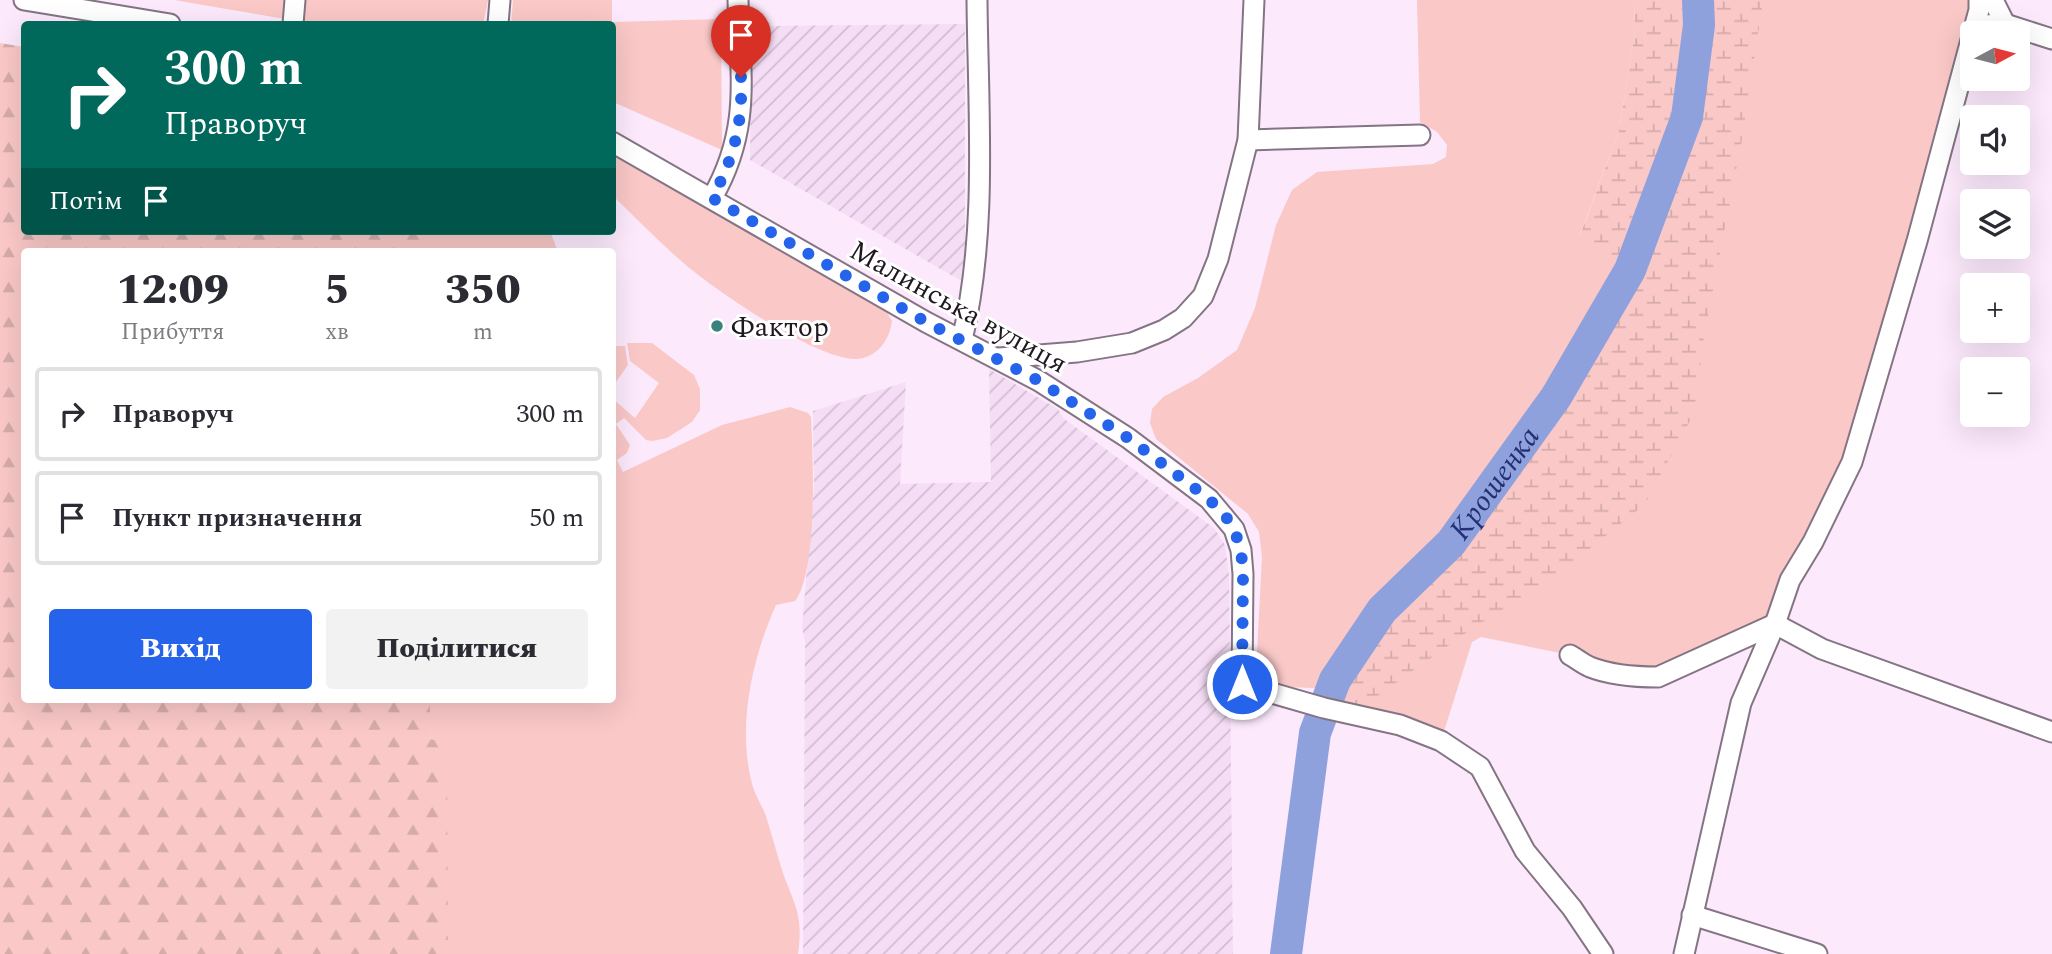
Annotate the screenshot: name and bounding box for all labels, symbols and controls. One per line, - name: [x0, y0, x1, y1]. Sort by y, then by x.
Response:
- pin: [711, 5, 771, 77]
- icon: arrive: [722, 16, 760, 54]
- north arrow: [1960, 21, 2030, 91]
- map controls: [1960, 21, 2030, 427]
- text: 300 m: [164, 32, 303, 107]
- icon: right: [49, 49, 140, 140]
- text: Праворуч: [164, 100, 307, 149]
- button: sound: [1960, 105, 2030, 175]
- text: Потім: [49, 181, 123, 221]
- icon: arrive: [137, 182, 175, 220]
- button: layers: [1960, 189, 2030, 259]
- street label: Малинська вулиця: [841, 230, 1075, 385]
- text: 12:09: [116, 259, 229, 322]
- text: 5: [324, 259, 350, 322]
- text: 350: [445, 259, 521, 322]
- button: +: [1960, 273, 2030, 343]
- place label: Фактор: [731, 306, 829, 349]
- text: Прибуття: [121, 315, 224, 350]
- text: хв: [326, 315, 348, 350]
- text: m: [473, 315, 493, 350]
- marker: Фактор: [709, 318, 725, 334]
- button: −: [1960, 357, 2030, 427]
- text: Праворуч: [112, 394, 234, 434]
- text: 300 m: [516, 394, 584, 434]
- icon: right: [53, 395, 91, 433]
- water label: Крошенка: [1438, 417, 1552, 550]
- text: Пункт призначення: [112, 498, 363, 538]
- text: 50 m: [529, 498, 584, 538]
- icon: arrive: [53, 499, 91, 537]
- button: Вихід: [49, 609, 312, 689]
- button: Поділитися: [326, 609, 588, 689]
- position arrow: [1205, 647, 1279, 721]

